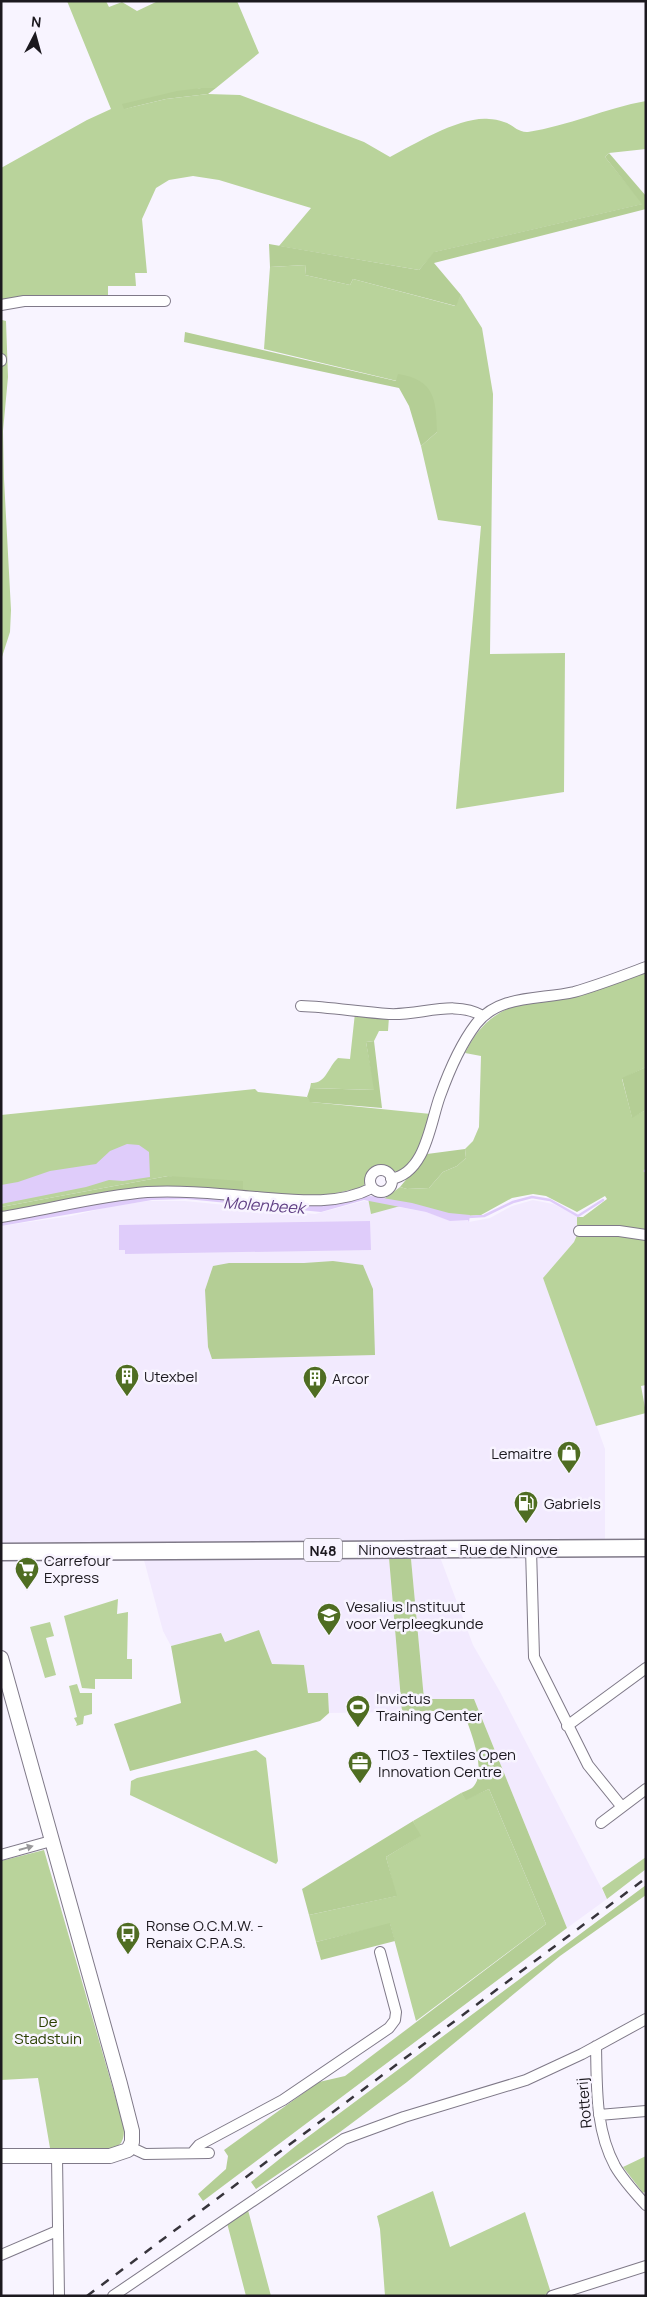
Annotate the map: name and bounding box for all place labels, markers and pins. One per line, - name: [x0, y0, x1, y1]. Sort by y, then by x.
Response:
- building icon: Utexbel: [114, 1363, 140, 1397]
- building icon: Arcor: [302, 1365, 328, 1399]
- place label: Utexbel: [144, 1366, 198, 1387]
- place label: Arcor: [332, 1368, 370, 1389]
- shop icon: Lemaitre: [556, 1440, 582, 1474]
- place label: Lemaitre: [491, 1443, 552, 1464]
- fuel station icon: Gabriels: [513, 1490, 539, 1524]
- place label: Gabriels: [544, 1493, 601, 1514]
- place label: Carrefour Express: [44, 1550, 111, 1588]
- supermarket icon: Carrefour Express: [14, 1556, 40, 1590]
- place label: Vesalius Instituut voor Verpleegkunde: [346, 1596, 484, 1634]
- school or university icon: Vesalius Instituut voor Verpleegkunde: [316, 1602, 342, 1636]
- place label: Invictus Training Center: [376, 1688, 483, 1726]
- sports icon: Invictus Training Center: [345, 1694, 371, 1728]
- place label: TIO3 - Textiles Open Innovation Centre: [378, 1744, 516, 1782]
- office icon: TIO3 - Textiles Open Innovation Centre: [347, 1750, 373, 1784]
- place label: Ronse O.C.M.W. - Renaix C.P.A.S.: [146, 1915, 263, 1953]
- bus stop icon: Ronse O.C.M.W. - Renaix C.P.A.S.: [115, 1921, 141, 1955]

